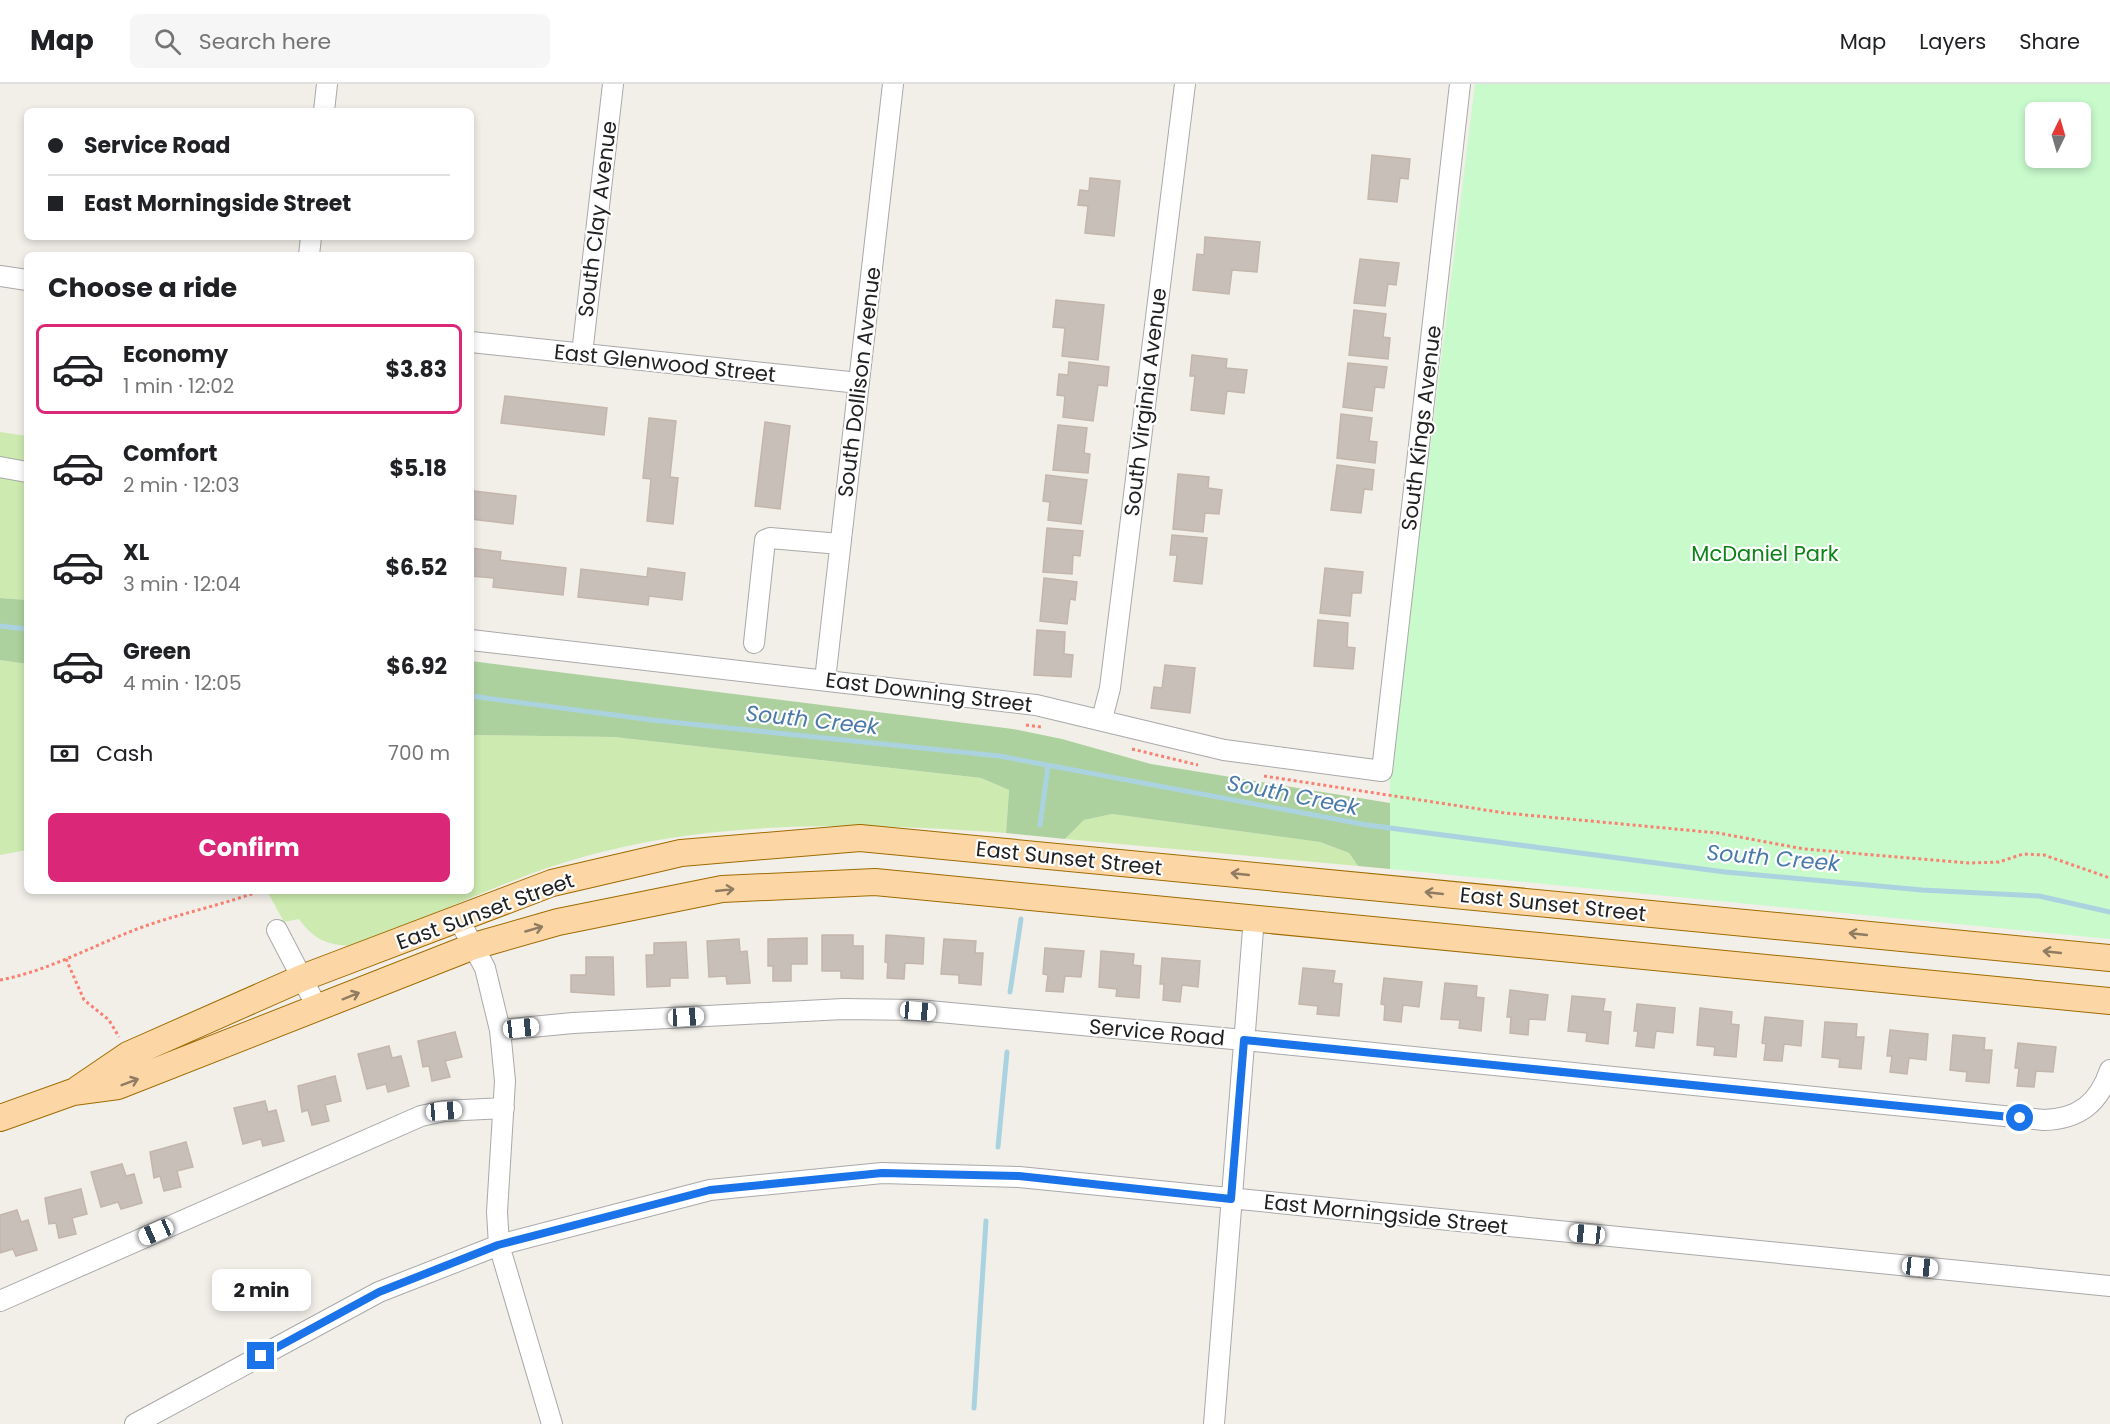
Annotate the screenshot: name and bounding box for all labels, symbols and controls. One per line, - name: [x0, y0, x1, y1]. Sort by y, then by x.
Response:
- search box: [130, 14, 550, 68]
- text: Map: [30, 21, 94, 60]
- icon: search: [151, 25, 184, 58]
- text: Search here: [199, 26, 331, 57]
- text: Map: [1840, 27, 1886, 56]
- text: Layers: [1919, 27, 1986, 56]
- text: Share: [2019, 27, 2080, 56]
- north arrow: [2025, 102, 2091, 168]
- map controls: [2025, 102, 2091, 168]
- street label: South Clay Avenue: [571, 119, 623, 319]
- text: Service Road: [84, 130, 231, 161]
- text: East Morningside Street: [84, 188, 351, 219]
- street label: South Dollison Avenue: [830, 265, 888, 499]
- text: Choose a ride: [48, 269, 237, 306]
- street label: South Virginia Avenue: [1117, 286, 1173, 518]
- street label: South Kings Avenue: [1394, 324, 1448, 532]
- street label: East Glenwood Street: [553, 337, 777, 389]
- text: Economy: [123, 339, 228, 370]
- icon: car: [51, 342, 105, 396]
- text: $3.83: [385, 354, 447, 385]
- text: 1 min · 12:02: [123, 372, 234, 400]
- text: Comfort: [123, 438, 217, 469]
- icon: car: [51, 441, 105, 495]
- text: $5.18: [389, 453, 447, 484]
- text: 2 min · 12:03: [123, 471, 240, 499]
- text: XL: [123, 537, 149, 568]
- park label: McDaniel Park: [1691, 539, 1839, 568]
- icon: car: [51, 540, 105, 594]
- text: $6.52: [385, 552, 447, 583]
- text: 3 min · 12:04: [123, 570, 241, 598]
- text: Green: [123, 636, 191, 667]
- icon: car: [51, 639, 105, 693]
- text: $6.92: [386, 651, 447, 682]
- street label: East Downing Street: [824, 665, 1034, 719]
- text: 4 min · 12:05: [123, 669, 241, 697]
- water label: South Creek: [744, 698, 882, 743]
- icon: cash: [48, 737, 81, 770]
- text: Cash: [96, 738, 153, 769]
- text: 700 m: [388, 739, 450, 767]
- water label: South Creek: [1225, 767, 1363, 823]
- button: Confirm: [48, 813, 450, 882]
- street label: East Sunset Street: [974, 834, 1164, 882]
- water label: South Creek: [1705, 837, 1842, 879]
- street label: East Sunset Street: [392, 865, 578, 957]
- one-way arrow: [1230, 868, 1250, 879]
- street label: East Sunset Street: [1458, 880, 1648, 928]
- one-way arrow: [714, 884, 734, 895]
- one-way arrow: [1424, 887, 1444, 898]
- one-way arrow: [524, 923, 543, 934]
- one-way arrow: [1848, 928, 1868, 939]
- one-way arrow: [2042, 946, 2062, 957]
- one-way arrow: [341, 990, 360, 1001]
- car: [899, 1000, 937, 1022]
- car: [668, 1007, 704, 1027]
- street label: Service Road: [1088, 1012, 1226, 1052]
- car: [502, 1017, 540, 1039]
- one-way arrow: [120, 1075, 139, 1086]
- car: [425, 1100, 463, 1122]
- route start: [2006, 1104, 2033, 1131]
- street label: East Morningside Street: [1263, 1187, 1509, 1241]
- car: [136, 1216, 176, 1248]
- car: [1568, 1223, 1606, 1245]
- car: [1901, 1256, 1939, 1278]
- callout: 2 min: [212, 1269, 310, 1311]
- text: 2 min: [233, 1276, 290, 1304]
- route end: [247, 1342, 274, 1369]

